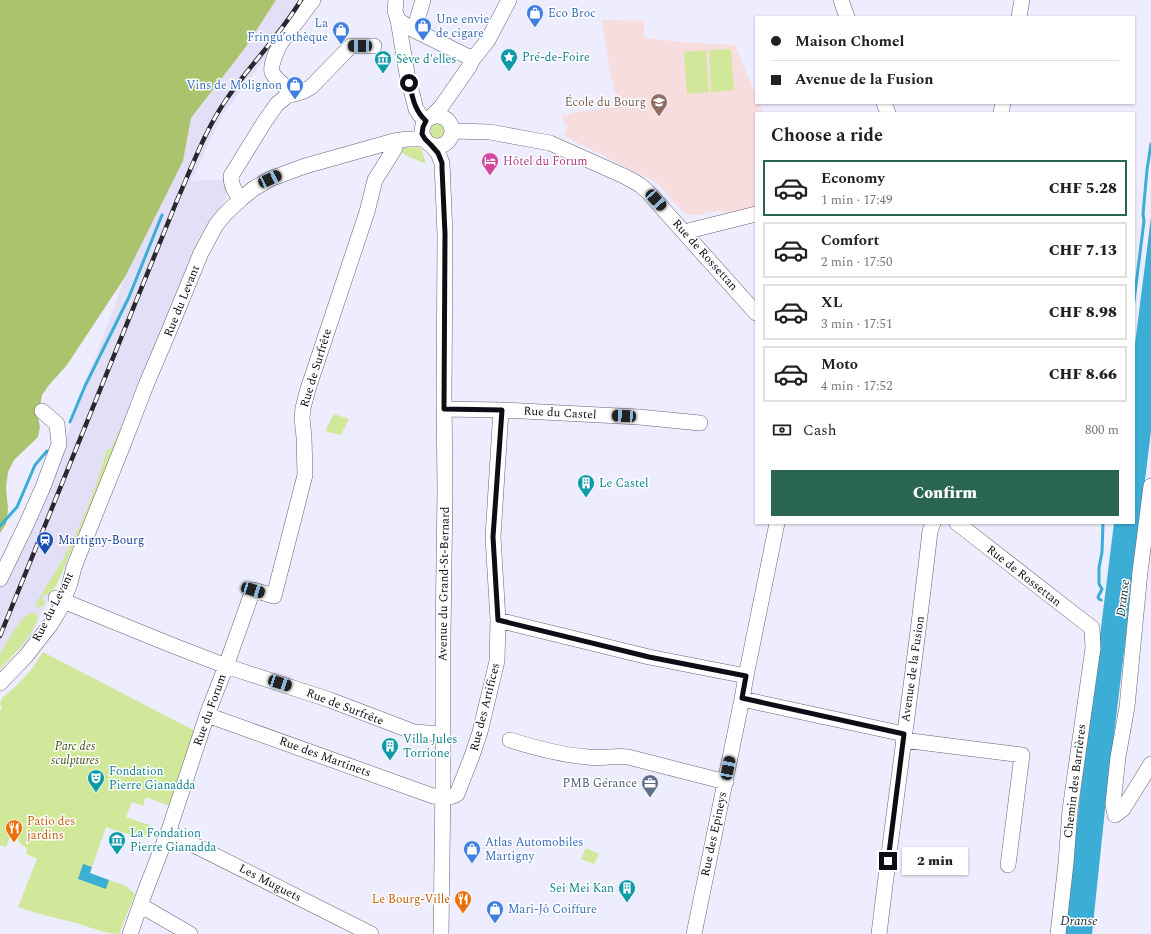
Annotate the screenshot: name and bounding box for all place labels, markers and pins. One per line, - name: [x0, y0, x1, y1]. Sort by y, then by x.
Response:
- shop icon: Eco Broc: [525, 3, 545, 28]
- place label: Eco Broc: [548, 4, 596, 23]
- place label: Une envie de cigare: [436, 10, 489, 43]
- place label: La Fringu’othèque: [247, 14, 328, 47]
- shop icon: Une envie de cigare: [413, 16, 433, 41]
- shop icon: La Fringu’othèque: [331, 20, 351, 45]
- place icon: Pré-de-Foire: [499, 47, 519, 72]
- place label: Pré-de-Foire: [522, 48, 590, 67]
- museum icon: Sève d'elles: [373, 49, 393, 74]
- place label: Sève d'elles: [396, 50, 457, 69]
- shop icon: Vins de Molignon: [285, 75, 305, 100]
- place label: Vins de Molignon: [187, 76, 282, 95]
- school or university icon: École du Bourg: [649, 92, 669, 117]
- place label: École du Bourg: [565, 93, 646, 112]
- hotel icon: Hôtel du Forum: [480, 151, 500, 176]
- place label: Hôtel du Forum: [503, 152, 588, 171]
- building icon: Le Castel: [576, 473, 596, 498]
- place label: Le Castel: [599, 474, 649, 493]
- station icon: Martigny-Bourg: [35, 530, 55, 555]
- place label: Martigny-Bourg: [58, 531, 144, 550]
- place label: Villa Jules Torrione: [403, 730, 457, 763]
- building icon: Villa Jules Torrione: [380, 736, 400, 761]
- place label: Fondation Pierre Gianadda: [109, 762, 196, 795]
- theatre icon: Fondation Pierre Gianadda: [86, 768, 106, 793]
- office icon: PMB Gérance: [640, 773, 660, 798]
- place label: PMB Gérance: [563, 774, 637, 793]
- place label: Patio des jardins: [27, 812, 75, 845]
- restaurant icon: Patio des jardins: [4, 818, 24, 843]
- place label: La Fondation Pierre Gianadda: [130, 824, 217, 857]
- museum icon: La Fondation Pierre Gianadda: [107, 830, 127, 855]
- place label: Atlas Automobiles Martigny: [485, 833, 583, 866]
- shop icon: Atlas Automobiles Martigny: [462, 839, 482, 864]
- building icon: Sei Mei Kan: [617, 878, 637, 903]
- place label: Sei Mei Kan: [550, 879, 614, 898]
- restaurant icon: Le Bourg-Ville: [453, 889, 473, 914]
- place label: Le Bourg-Ville: [372, 890, 450, 909]
- shop icon: Mari-Jô Coiffure: [485, 899, 505, 924]
- place label: Mari-Jô Coiffure: [508, 900, 597, 919]

